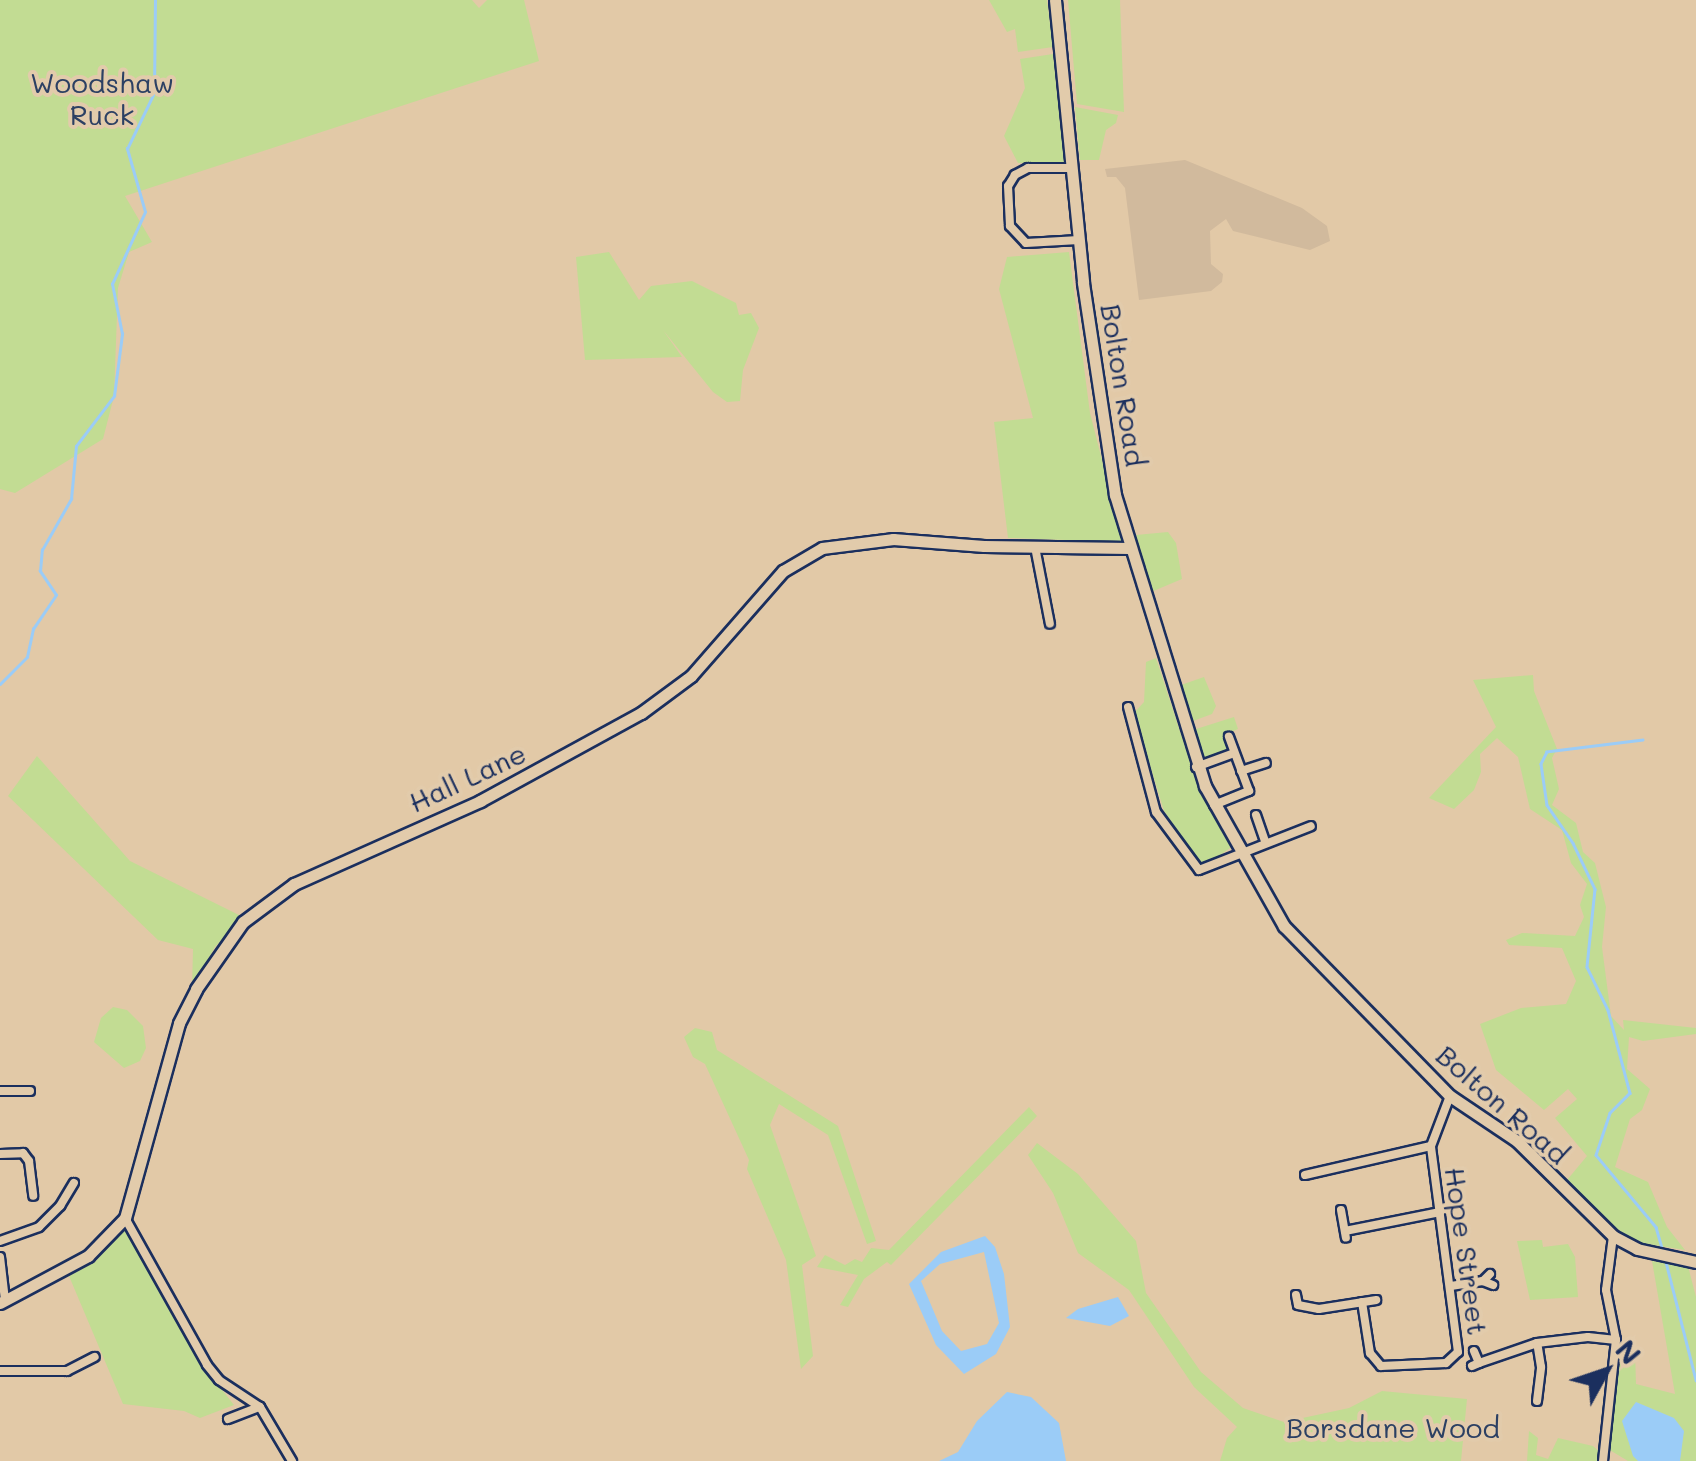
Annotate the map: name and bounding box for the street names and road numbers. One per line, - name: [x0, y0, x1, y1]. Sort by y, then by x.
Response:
- street label: Bolton Road: [1095, 301, 1153, 469]
- street label: Hall Lane: [403, 735, 531, 819]
- street label: Bolton Road: [1430, 1037, 1576, 1171]
- street label: Hope Street: [1439, 1165, 1495, 1337]

